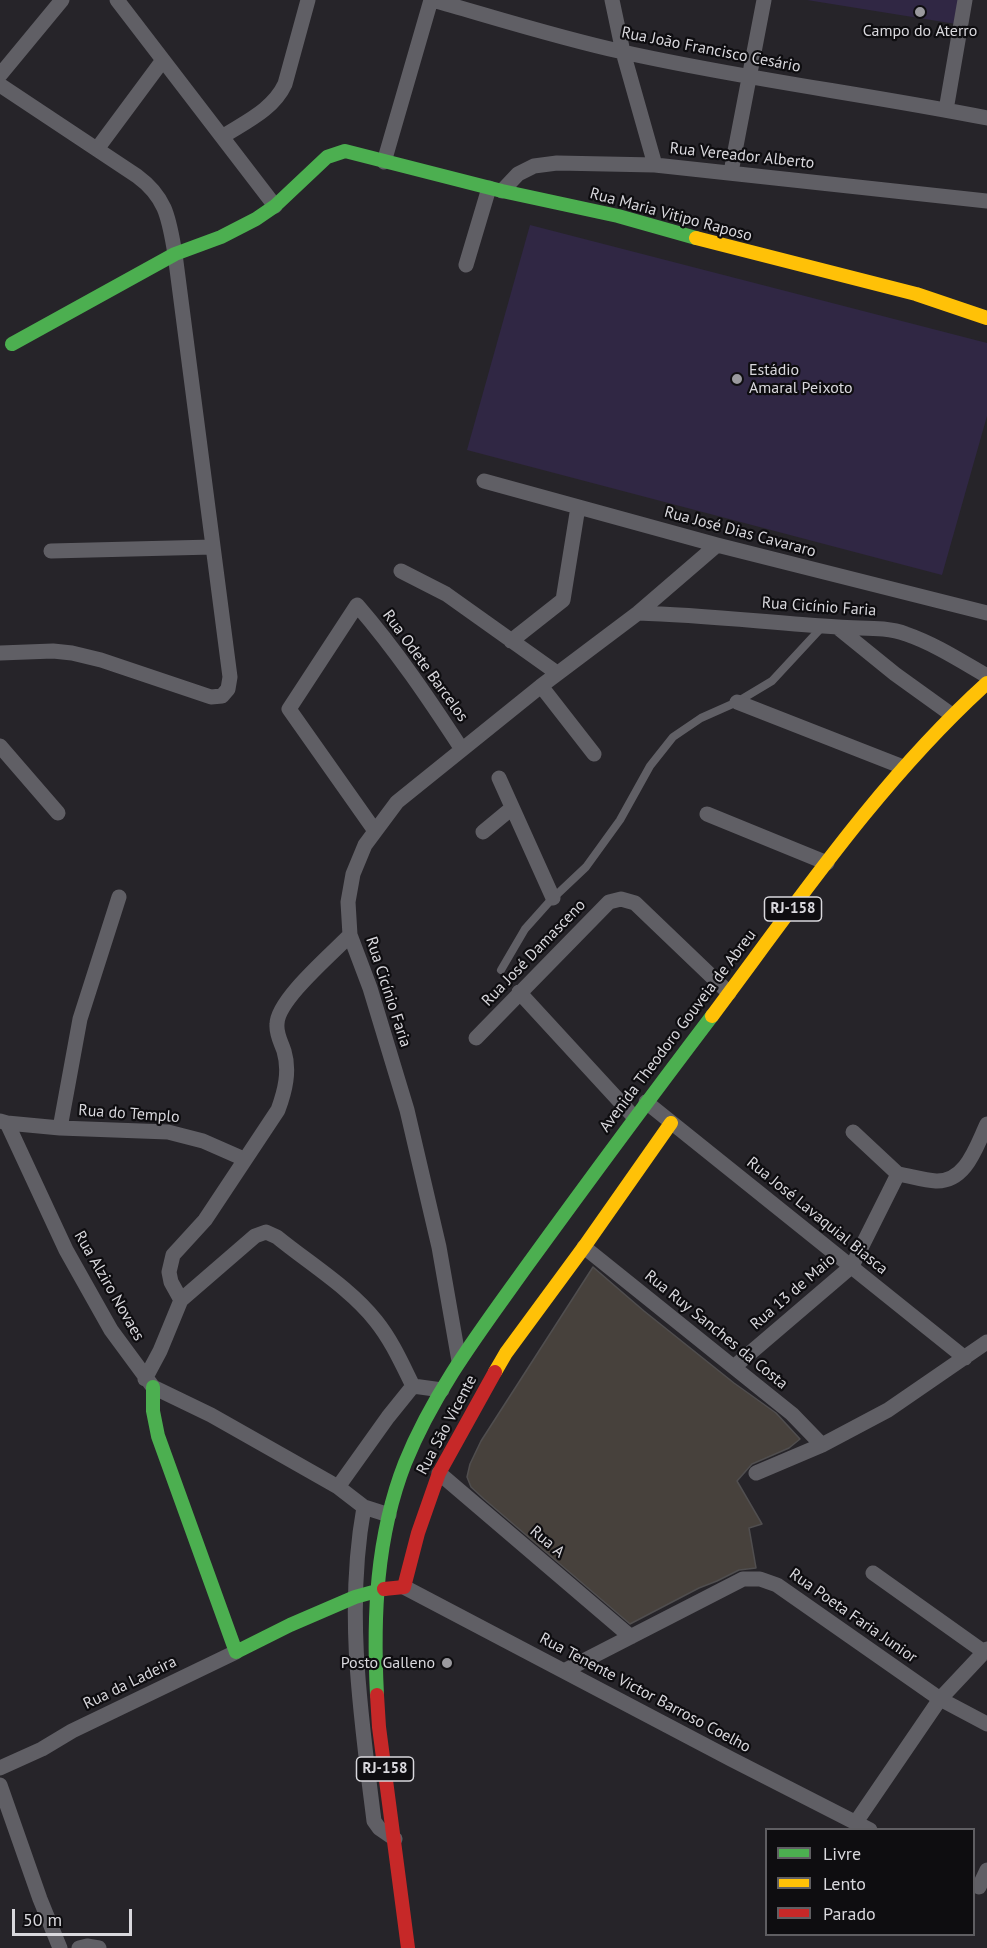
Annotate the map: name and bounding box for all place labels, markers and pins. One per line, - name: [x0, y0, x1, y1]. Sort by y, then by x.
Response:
- marker: Campo do Aterro: [913, 5, 927, 19]
- place label: Campo do Aterro: [863, 21, 977, 41]
- place label: Estádio Amaral Peixoto: [749, 360, 853, 398]
- marker: Estádio Amaral Peixoto: [730, 372, 744, 386]
- place label: Posto Galleno: [341, 1653, 435, 1673]
- marker: Posto Galleno: [440, 1656, 454, 1670]

